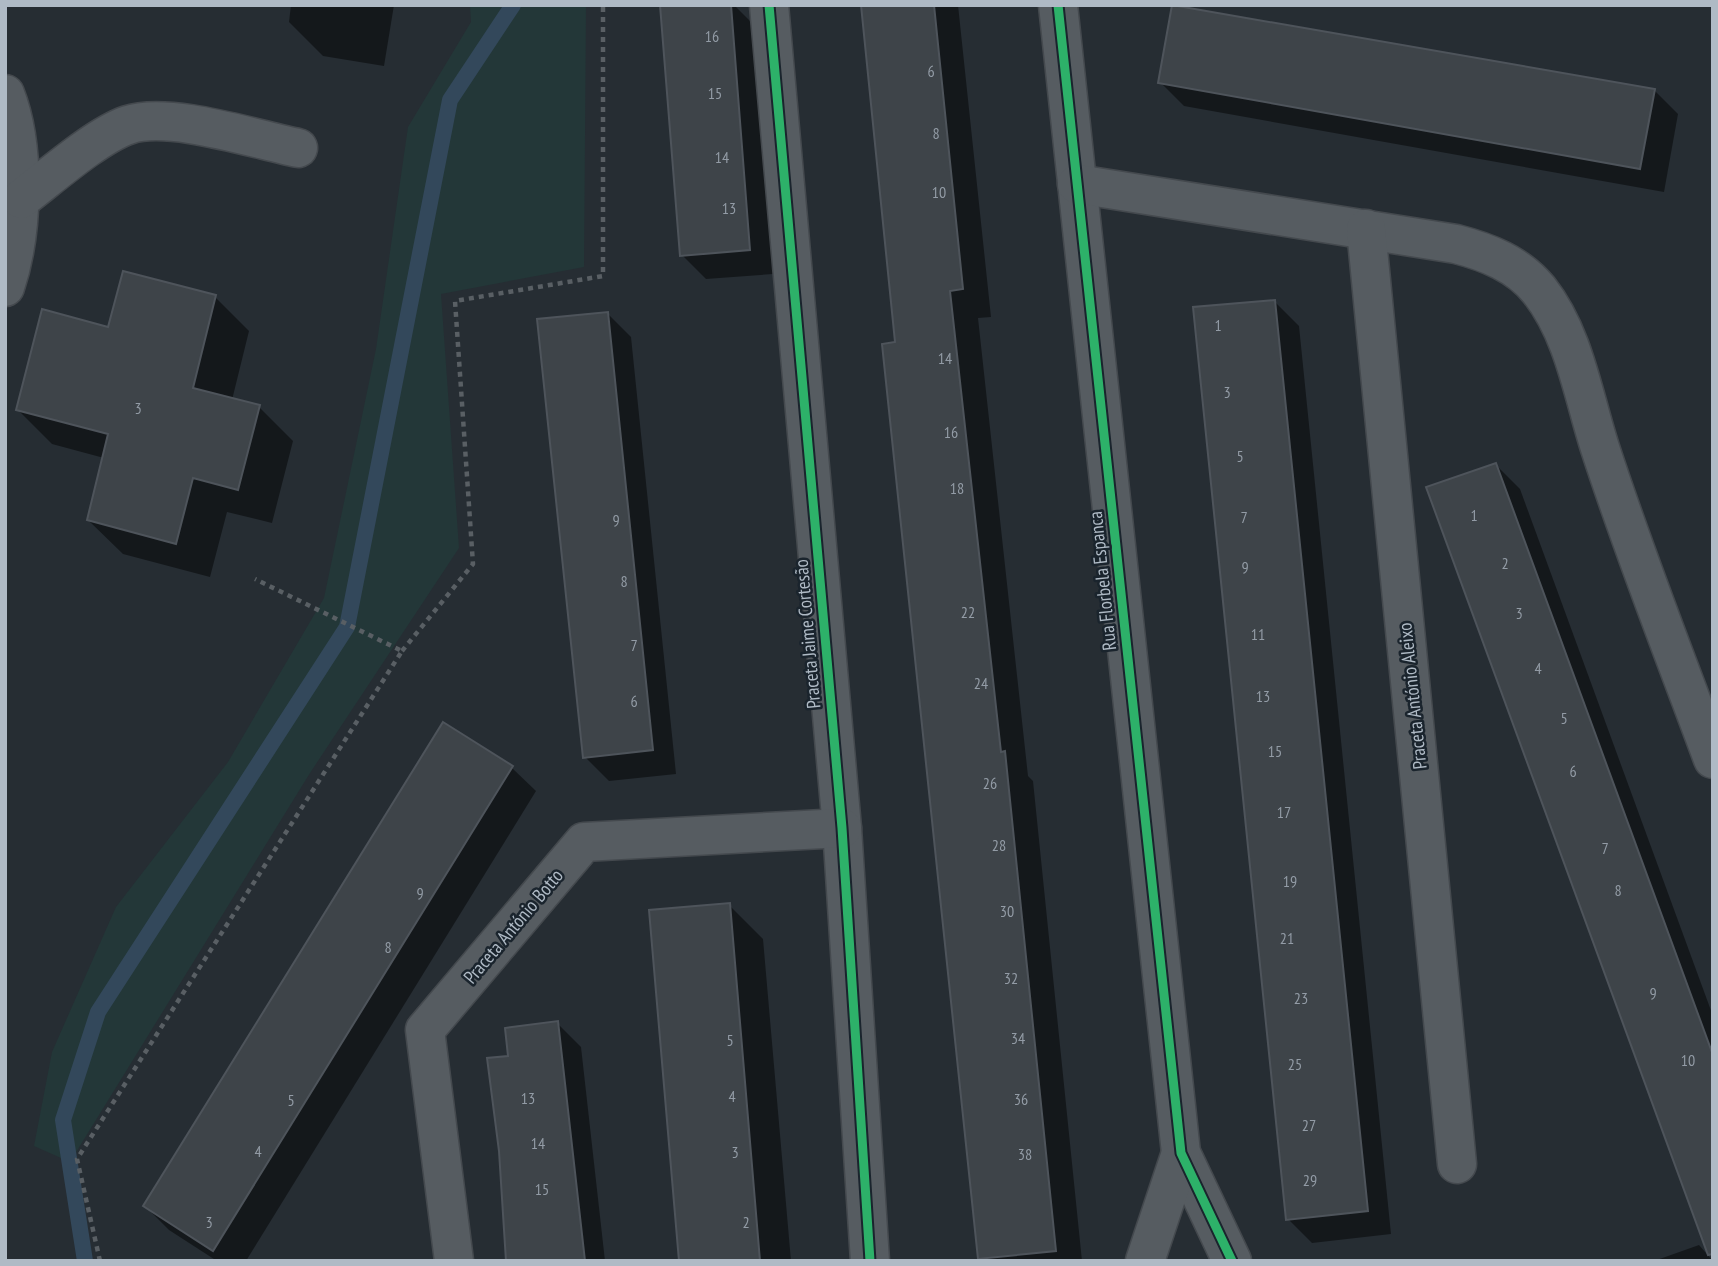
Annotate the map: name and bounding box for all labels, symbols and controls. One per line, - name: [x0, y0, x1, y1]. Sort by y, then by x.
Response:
- house number: 16: [705, 26, 719, 46]
- house number: 6: [927, 61, 935, 81]
- house number: 15: [708, 83, 722, 103]
- house number: 8: [932, 123, 940, 143]
- house number: 14: [715, 147, 729, 167]
- house number: 10: [932, 182, 946, 202]
- house number: 13: [722, 198, 736, 218]
- house number: 1: [1214, 315, 1222, 335]
- house number: 14: [938, 348, 952, 368]
- house number: 3: [1223, 382, 1231, 402]
- house number: 3: [134, 398, 142, 418]
- house number: 16: [944, 422, 958, 442]
- house number: 5: [1236, 446, 1244, 466]
- house number: 18: [950, 478, 964, 498]
- house number: 1: [1470, 505, 1478, 525]
- house number: 7: [1240, 507, 1248, 527]
- house number: 9: [612, 510, 620, 530]
- street label: Rua Florbela Espanca: [1083, 510, 1121, 652]
- house number: 2: [1501, 553, 1509, 573]
- house number: 9: [1241, 557, 1249, 577]
- street label: Praceta Jaime Cortesão: [789, 558, 825, 710]
- house number: 8: [620, 571, 628, 591]
- house number: 22: [961, 602, 975, 622]
- house number: 3: [1515, 603, 1523, 623]
- street label: Praceta António Aleixo: [1392, 621, 1432, 771]
- house number: 11: [1251, 624, 1265, 644]
- house number: 7: [630, 635, 638, 655]
- house number: 4: [1534, 658, 1542, 678]
- house number: 24: [974, 673, 988, 693]
- house number: 13: [1256, 686, 1270, 706]
- house number: 6: [630, 691, 638, 711]
- house number: 5: [1560, 708, 1568, 728]
- house number: 15: [1268, 741, 1282, 761]
- house number: 6: [1569, 761, 1577, 781]
- house number: 26: [983, 773, 997, 793]
- house number: 17: [1277, 802, 1291, 822]
- house number: 28: [992, 835, 1006, 855]
- house number: 7: [1601, 838, 1609, 858]
- street label: Praceta António Botto: [458, 864, 568, 988]
- house number: 19: [1283, 871, 1297, 891]
- house number: 8: [1614, 880, 1622, 900]
- house number: 9: [416, 883, 424, 903]
- house number: 30: [1000, 901, 1014, 921]
- house number: 21: [1280, 928, 1294, 948]
- house number: 8: [384, 937, 392, 957]
- house number: 32: [1004, 968, 1018, 988]
- house number: 9: [1649, 983, 1657, 1003]
- house number: 23: [1294, 988, 1308, 1008]
- house number: 34: [1011, 1028, 1025, 1048]
- house number: 5: [726, 1030, 734, 1050]
- house number: 10: [1681, 1050, 1695, 1070]
- house number: 25: [1288, 1054, 1302, 1074]
- house number: 4: [728, 1086, 736, 1106]
- house number: 13: [521, 1088, 535, 1108]
- house number: 36: [1014, 1089, 1028, 1109]
- house number: 5: [287, 1090, 295, 1110]
- house number: 27: [1302, 1115, 1316, 1135]
- house number: 14: [531, 1133, 545, 1153]
- house number: 4: [254, 1141, 262, 1161]
- house number: 3: [731, 1142, 739, 1162]
- house number: 38: [1018, 1144, 1032, 1164]
- house number: 29: [1303, 1170, 1317, 1190]
- house number: 15: [535, 1179, 549, 1199]
- house number: 3: [205, 1212, 213, 1232]
- house number: 2: [742, 1212, 750, 1232]

